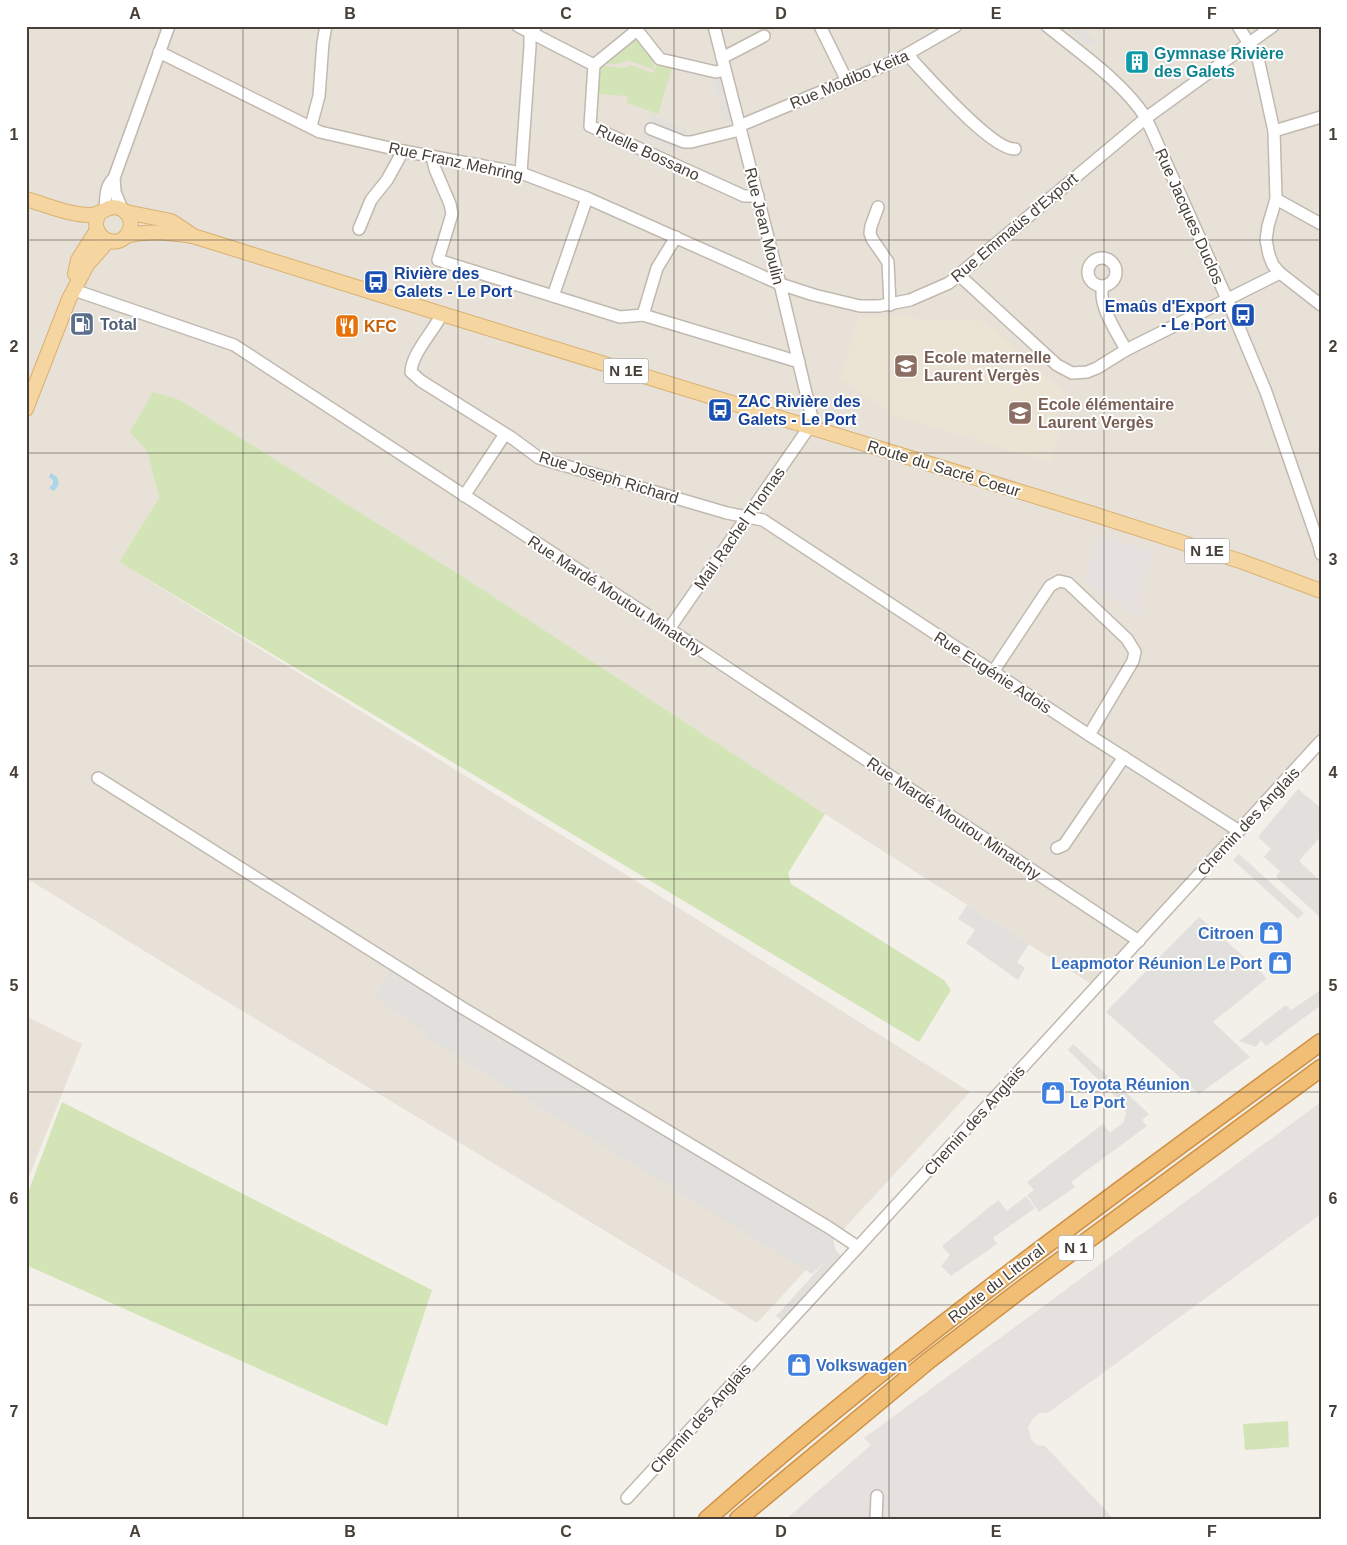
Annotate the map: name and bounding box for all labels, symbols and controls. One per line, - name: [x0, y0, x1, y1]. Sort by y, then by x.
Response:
- text: A: [129, 5, 141, 22]
- text: B: [344, 5, 356, 22]
- text: C: [560, 5, 572, 22]
- text: D: [775, 5, 787, 22]
- text: E: [991, 5, 1002, 22]
- text: F: [1207, 5, 1217, 22]
- place label: Gymnase Rivière des Galets: [1154, 45, 1284, 80]
- street label: Rue Modibo Keita: [787, 47, 911, 112]
- building icon: Gymnase Rivière des Galets: [1124, 49, 1150, 75]
- street label: Ruelle Bossano: [593, 121, 702, 184]
- text: 1: [10, 126, 19, 143]
- text: 1: [1329, 126, 1338, 143]
- street label: Rue Franz Mehring: [387, 139, 525, 184]
- street label: Rue Jacques Duclos: [1152, 146, 1227, 287]
- street label: Rue Jean Moulin: [742, 166, 787, 286]
- street label: Rue Emmaüs d'Export: [948, 169, 1081, 285]
- place label: Rivière des Galets - Le Port: [394, 265, 513, 300]
- bus stop icon: Rivière des Galets - Le Port: [363, 269, 389, 295]
- place label: Emaûs d'Export - Le Port: [1105, 298, 1227, 333]
- bus stop icon: Emaûs d'Export - Le Port: [1230, 302, 1256, 328]
- fuel station icon: Total: [69, 311, 95, 337]
- restaurant icon: KFC: [334, 313, 360, 339]
- place label: Total: [100, 316, 137, 333]
- place label: KFC: [364, 318, 397, 335]
- text: 2: [10, 338, 19, 355]
- text: 2: [1329, 338, 1338, 355]
- place label: Ecole maternelle Laurent Vergès: [924, 349, 1051, 384]
- school or university icon: Ecole maternelle Laurent Vergès: [893, 353, 919, 379]
- road number: N 1E: [604, 358, 648, 384]
- place label: ZAC Rivière des Galets - Le Port: [738, 393, 861, 428]
- place label: Ecole élémentaire Laurent Vergès: [1038, 396, 1174, 431]
- bus stop icon: ZAC Rivière des Galets - Le Port: [707, 397, 733, 423]
- school or university icon: Ecole élémentaire Laurent Vergès: [1007, 400, 1033, 426]
- street label: Route du Sacré Coeur: [865, 437, 1023, 500]
- street label: Rue Joseph Richard: [537, 448, 681, 507]
- street label: Mail Rachel Thomas: [691, 464, 788, 593]
- street label: Rue Mardé Moutou Minatchy: [525, 532, 707, 658]
- road number: N 1E: [1184, 538, 1230, 564]
- text: 3: [10, 551, 19, 568]
- text: 3: [1329, 551, 1338, 568]
- street label: Rue Eugénie Adois: [931, 628, 1054, 717]
- street label: Rue Mardé Moutou Minatchy: [864, 754, 1044, 883]
- text: 4: [10, 764, 19, 781]
- street label: Chemin des Anglais: [1194, 764, 1303, 879]
- text: 4: [1329, 764, 1338, 781]
- shop icon: Citroen: [1258, 920, 1284, 946]
- place label: Citroen: [1198, 925, 1254, 942]
- shop icon: Leapmotor Réunion Le Port: [1267, 950, 1293, 976]
- place label: Leapmotor Réunion Le Port: [1051, 955, 1263, 972]
- text: 5: [10, 977, 19, 994]
- text: 5: [1329, 977, 1338, 994]
- street label: Chemin des Anglais: [921, 1062, 1028, 1179]
- place label: Toyota Réunion Le Port: [1070, 1076, 1190, 1111]
- shop icon: Toyota Réunion Le Port: [1040, 1080, 1066, 1106]
- text: 6: [10, 1190, 19, 1207]
- text: 6: [1329, 1190, 1338, 1207]
- road number: N 1: [1058, 1236, 1094, 1260]
- street label: Route du Littoral: [945, 1241, 1048, 1326]
- shop icon: Volkswagen: [786, 1352, 812, 1378]
- place label: Volkswagen: [816, 1357, 907, 1374]
- street label: Chemin des Anglais: [647, 1360, 754, 1477]
- text: 7: [10, 1403, 19, 1420]
- text: 7: [1329, 1403, 1338, 1420]
- text: A: [129, 1523, 141, 1540]
- text: B: [344, 1523, 356, 1540]
- text: C: [560, 1523, 572, 1540]
- text: D: [775, 1523, 787, 1540]
- text: E: [991, 1523, 1002, 1540]
- text: F: [1207, 1523, 1217, 1540]

